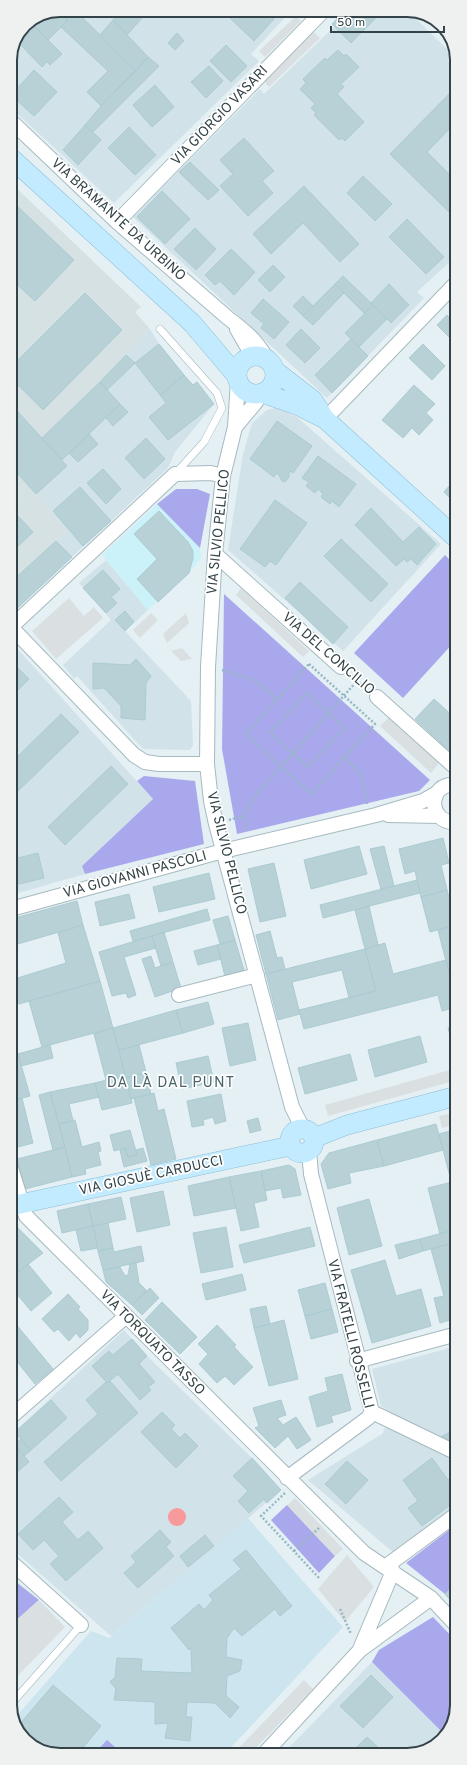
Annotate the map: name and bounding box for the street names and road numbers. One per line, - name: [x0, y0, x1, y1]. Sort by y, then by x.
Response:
- street label: VIA GIORGIO VASARI: [168, 63, 272, 169]
- street label: VIA BRAMANTE DA URBINO: [47, 155, 189, 285]
- street label: VIA SILVIO PELLICO: [204, 468, 234, 596]
- street label: VIA DEL CONCILIO: [278, 609, 378, 699]
- street label: VIA SILVIO PELLICO: [202, 790, 250, 916]
- street label: VIA GIOVANNI PASCOLI: [61, 848, 209, 902]
- street label: VIA GIOSUÈ CARDUCCI: [77, 1151, 225, 1200]
- street label: VIA FRATELLI ROSSELLI: [323, 1258, 377, 1410]
- street label: VIA TORQUATO TASSO: [96, 1287, 208, 1399]

